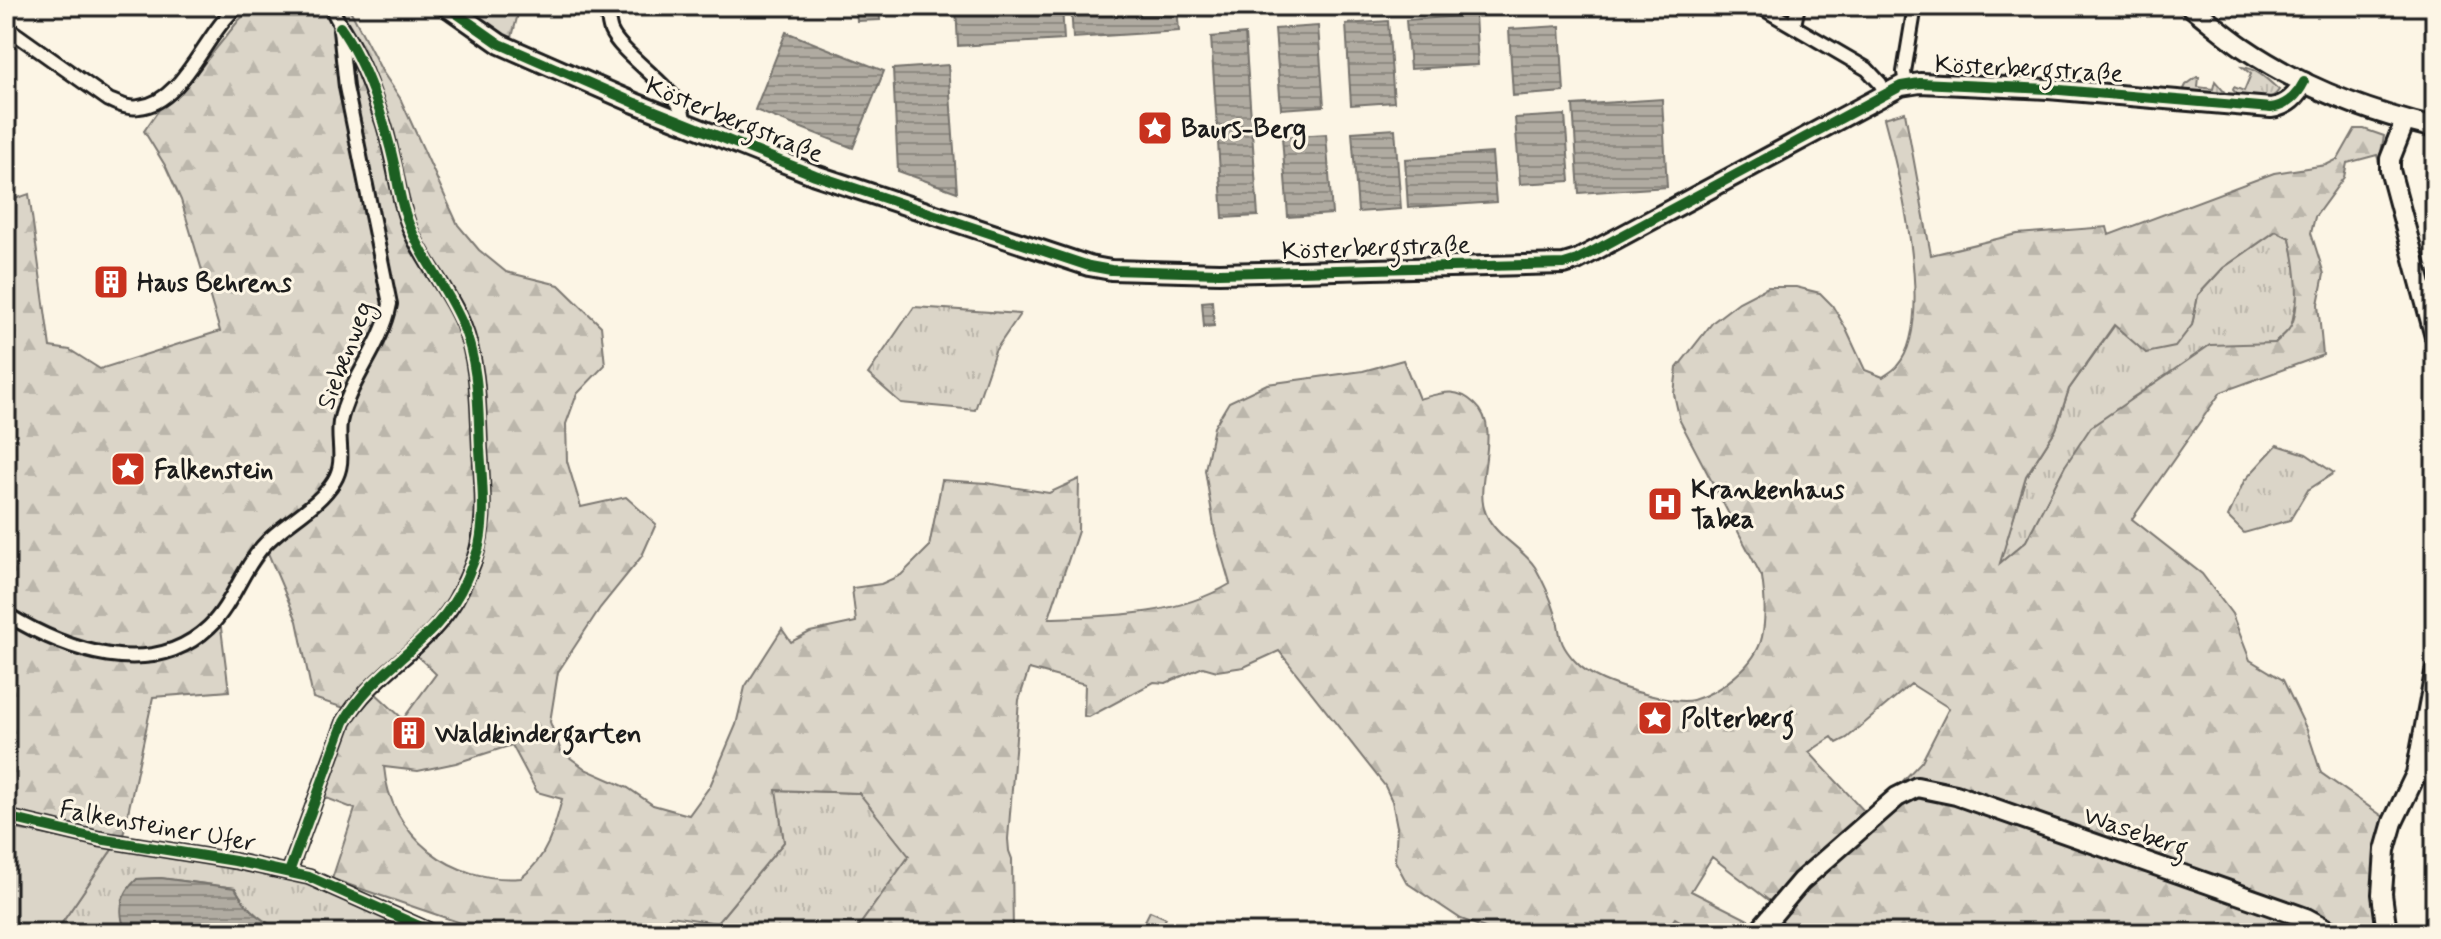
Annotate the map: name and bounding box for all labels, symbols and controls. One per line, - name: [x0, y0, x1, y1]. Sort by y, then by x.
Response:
- street label: Kösterbergstraße: [1934, 48, 2124, 95]
- street label: Kösterbergstraße: [639, 70, 828, 175]
- place icon: Baurs-Berg: [1136, 109, 1174, 147]
- place label: Baurs-Berg: [1181, 113, 1306, 150]
- street label: Kösterbergstraße: [1281, 229, 1471, 272]
- building icon: Haus Behrens: [92, 263, 130, 301]
- place label: Haus Behrens: [137, 267, 292, 301]
- street label: Siebenweg: [310, 297, 384, 415]
- place icon: Falkenstein: [109, 450, 147, 488]
- place label: Falkenstein: [154, 454, 273, 488]
- place label: Krankenhaus Tabea: [1691, 474, 1845, 538]
- hospital icon: Krankenhaus Tabea: [1646, 485, 1684, 523]
- place icon: Polterberg: [1636, 699, 1674, 737]
- place label: Polterberg: [1681, 703, 1794, 740]
- building icon: Waldkindergarten: [390, 714, 428, 752]
- place label: Waldkindergarten: [434, 718, 642, 755]
- street label: Falkensteiner Ufer: [57, 793, 259, 861]
- street label: Waseberg: [2078, 799, 2192, 869]

